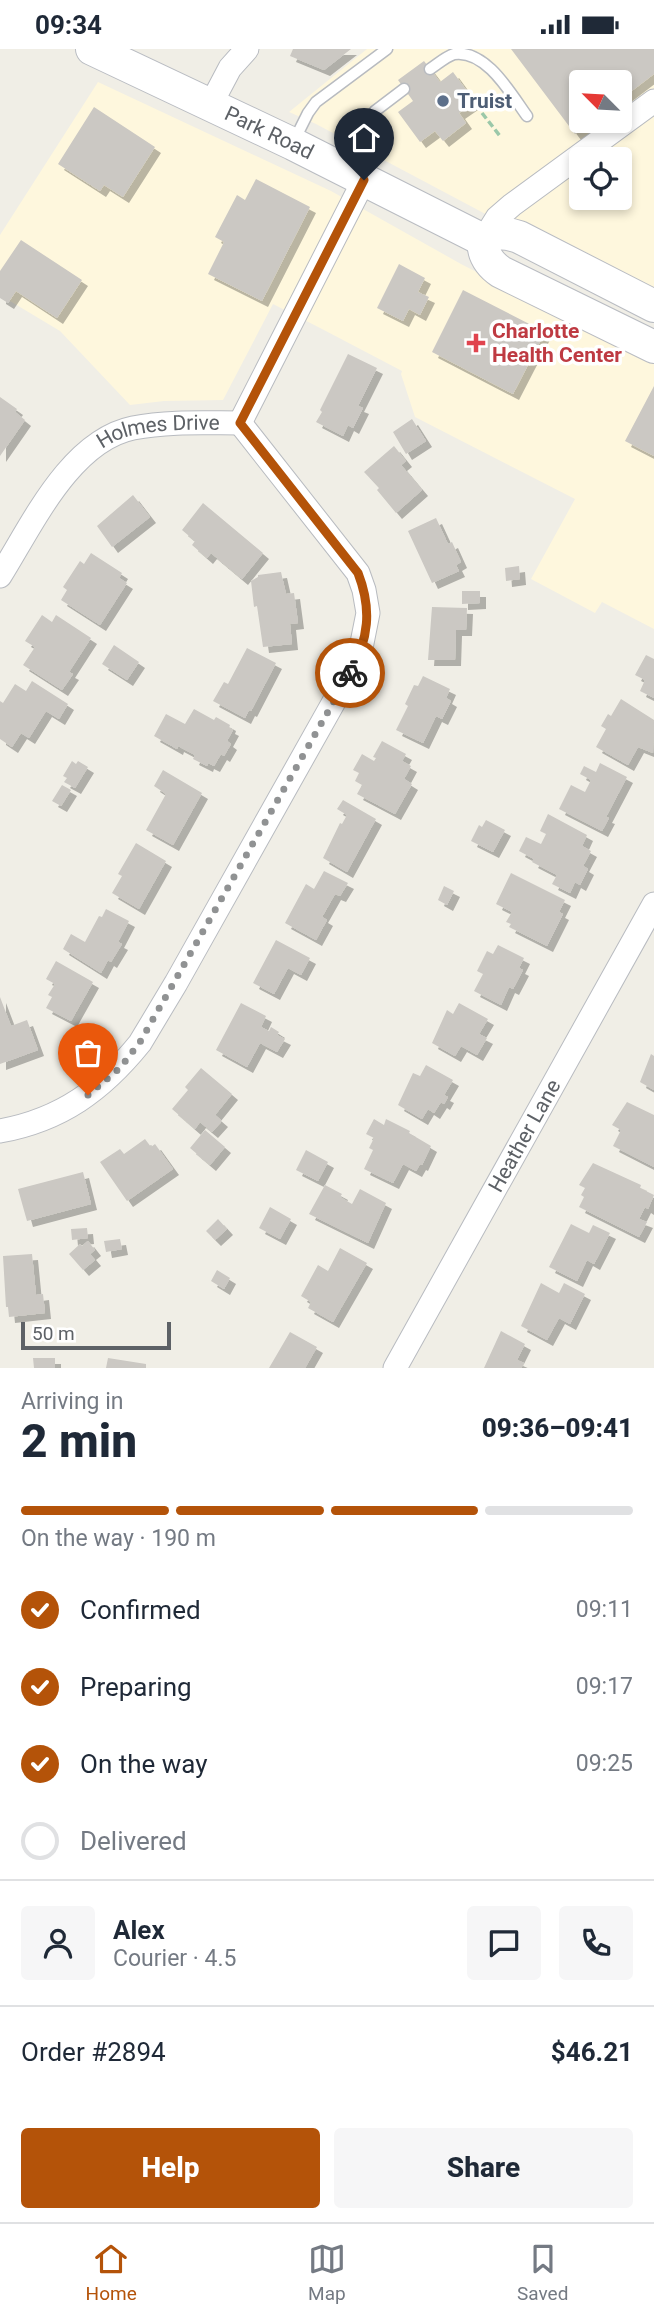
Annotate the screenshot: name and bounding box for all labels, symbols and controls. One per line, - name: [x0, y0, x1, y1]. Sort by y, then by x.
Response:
- text: 09:34: [35, 10, 102, 40]
- north arrow: [569, 70, 632, 133]
- map controls: [569, 70, 632, 210]
- place label: Truist: [457, 89, 512, 113]
- marker: Truist: [435, 93, 451, 109]
- street label: Park Road: [221, 101, 318, 164]
- pin: [334, 108, 394, 180]
- icon: home: [345, 119, 383, 157]
- button: locate: [569, 147, 632, 210]
- place label: Charlotte Health Center: [492, 319, 622, 367]
- marker: Charlotte Health Center: [466, 333, 486, 353]
- street label: Holmes Drive: [92, 411, 220, 453]
- courier: [315, 638, 385, 708]
- icon: bike: [331, 654, 369, 692]
- pin: [58, 1023, 118, 1095]
- icon: bag: [69, 1034, 107, 1072]
- street label: Heather Lane: [484, 1075, 566, 1196]
- scale bar: [21, 1319, 172, 1351]
- text: 50 m: [32, 1322, 75, 1345]
- text: Arriving in: [21, 1388, 124, 1415]
- text: 09:36–09:41: [482, 1413, 633, 1443]
- text: 2 min: [21, 1414, 137, 1468]
- text: On the way · 190 m: [21, 1525, 216, 1552]
- icon: check: [21, 1591, 59, 1629]
- text: Confirmed: [80, 1595, 201, 1625]
- text: 09:11: [576, 1596, 633, 1623]
- icon: check: [21, 1668, 59, 1706]
- text: Preparing: [80, 1672, 192, 1702]
- text: 09:17: [576, 1673, 633, 1700]
- icon: check: [21, 1745, 59, 1783]
- text: On the way: [80, 1749, 208, 1779]
- text: 09:25: [576, 1750, 633, 1777]
- text: Delivered: [80, 1826, 187, 1856]
- button: person: [21, 1906, 95, 1980]
- button: chat: [467, 1906, 541, 1980]
- button: phone: [559, 1906, 633, 1980]
- text: Alex: [113, 1915, 165, 1945]
- text: Courier · 4.5: [113, 1945, 236, 1972]
- text: Order #2894: [21, 2037, 166, 2067]
- text: $46.21: [551, 2037, 633, 2067]
- button: Help: [21, 2128, 320, 2208]
- button: Share: [334, 2128, 633, 2208]
- tab: Home: [86, 2240, 137, 2305]
- tab: Map: [308, 2240, 346, 2305]
- tab: Saved: [517, 2240, 568, 2305]

